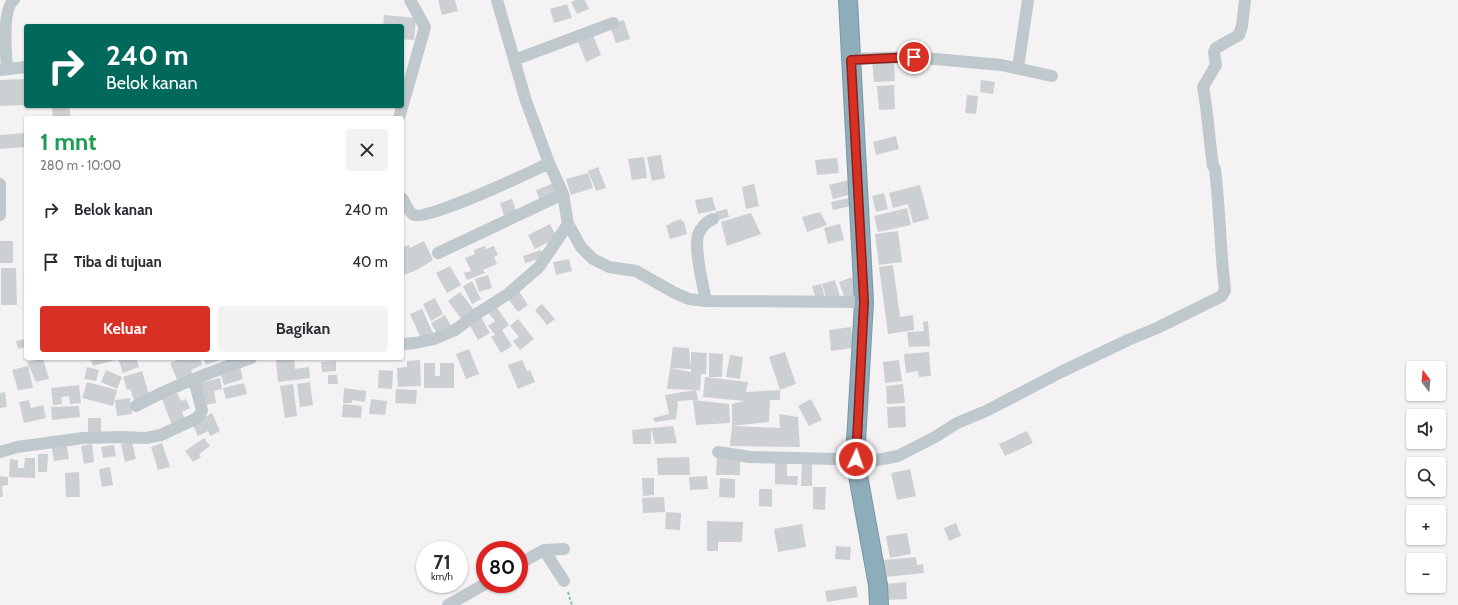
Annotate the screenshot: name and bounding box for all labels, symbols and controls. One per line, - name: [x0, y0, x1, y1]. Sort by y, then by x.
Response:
- text: 240 m: [106, 38, 189, 72]
- icon: right: [40, 40, 92, 92]
- pin: [897, 40, 931, 74]
- icon: arrive: [903, 46, 925, 68]
- text: Belok kanan: [106, 72, 198, 94]
- text: 1 mnt: [40, 127, 96, 156]
- button: close: [346, 129, 388, 171]
- text: 280 m · 10:00: [40, 157, 121, 173]
- icon: right: [40, 199, 62, 221]
- text: Belok kanan: [74, 201, 153, 219]
- text: 240 m: [344, 201, 388, 219]
- icon: arrive: [40, 251, 62, 273]
- text: Tiba di tujuan: [74, 253, 162, 271]
- text: 40 m: [352, 253, 388, 271]
- button: Keluar: [40, 306, 210, 352]
- button: Bagikan: [218, 306, 388, 352]
- north arrow: [1406, 361, 1446, 401]
- map controls: [1406, 361, 1446, 593]
- button: sound: [1406, 409, 1446, 449]
- position arrow: [835, 438, 877, 480]
- button: search: [1406, 457, 1446, 497]
- button: +: [1406, 505, 1446, 545]
- speed limit sign: 80: [476, 541, 528, 593]
- text: 71: [433, 550, 451, 574]
- button: −: [1406, 553, 1446, 593]
- text: km/h: [431, 570, 453, 583]

